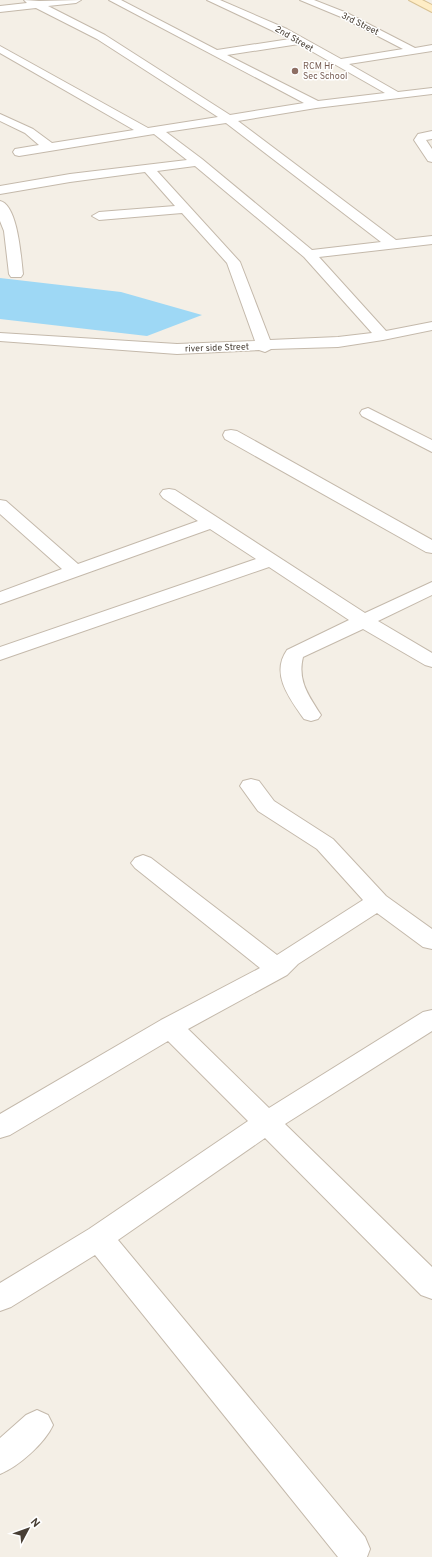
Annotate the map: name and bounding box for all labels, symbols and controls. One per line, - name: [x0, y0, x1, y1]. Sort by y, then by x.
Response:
- street label: 3rd Street: [339, 10, 381, 38]
- street label: 2nd Street: [273, 24, 315, 54]
- place label: RCM Hr Sec School: [303, 61, 347, 82]
- marker: RCM Hr Sec School: [290, 66, 300, 76]
- street label: river side Street: [185, 341, 249, 355]
- north arrow: [8, 1509, 48, 1549]
- text: N: [27, 1516, 43, 1531]

